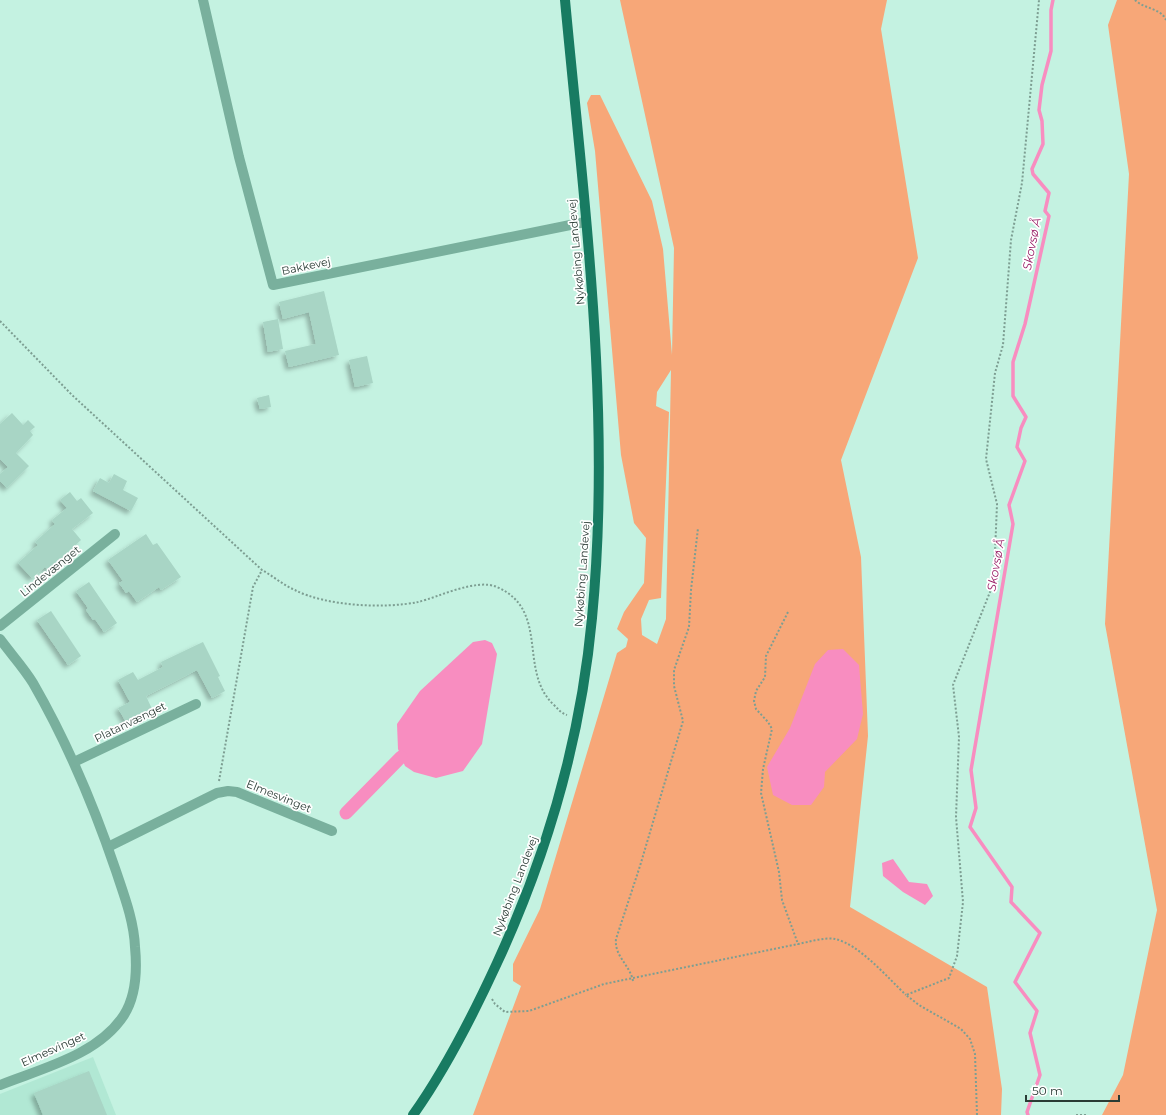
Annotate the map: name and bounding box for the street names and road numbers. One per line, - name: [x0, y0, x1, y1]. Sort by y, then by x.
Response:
- street label: Nykøbing Landevej: [564, 198, 588, 306]
- street label: Bakkevej: [280, 254, 332, 278]
- street label: Nykøbing Landevej: [571, 521, 593, 627]
- street label: Lindevænget: [17, 542, 83, 600]
- street label: Platanvænget: [92, 698, 169, 745]
- street label: Elmesvinget: [244, 777, 314, 816]
- street label: Nykøbing Landevej: [489, 834, 541, 938]
- street label: Elmesvinget: [19, 1028, 88, 1069]

